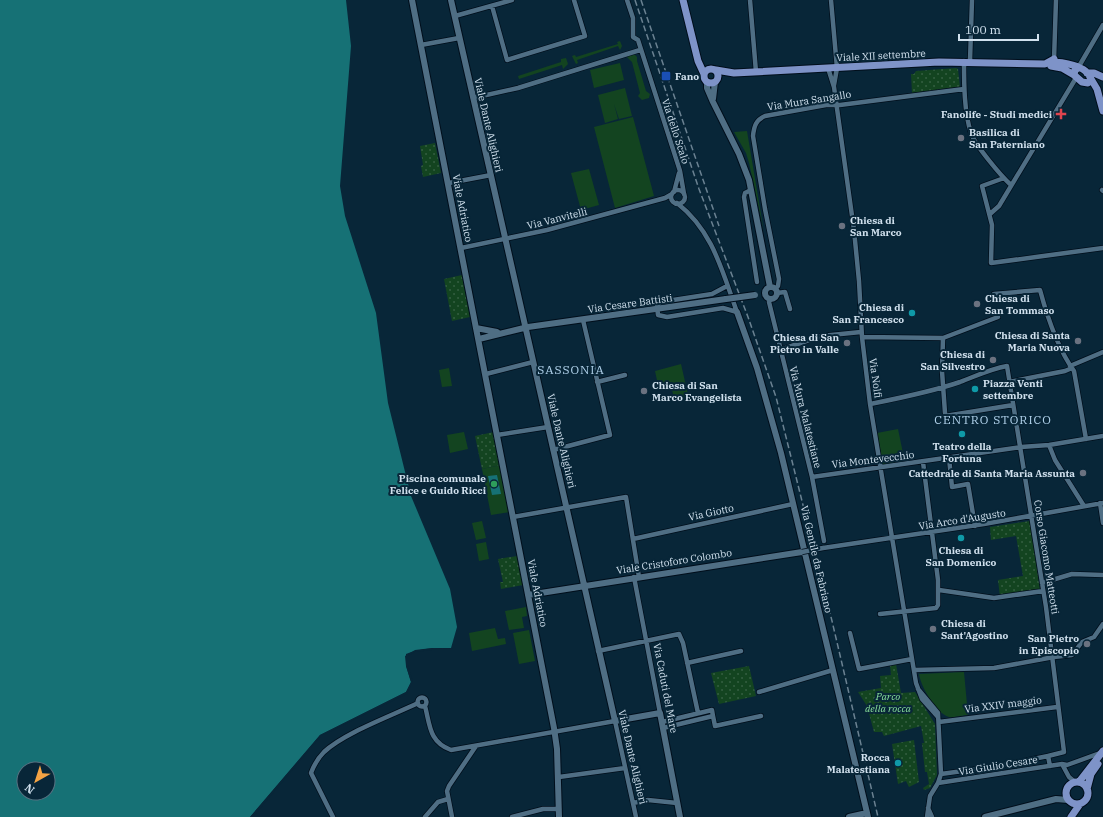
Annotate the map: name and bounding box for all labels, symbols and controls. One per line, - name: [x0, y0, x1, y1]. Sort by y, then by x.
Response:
- scale bar: [959, 16, 1038, 42]
- text: 100 m: [965, 22, 1001, 37]
- street label: Viale XII settembre: [836, 47, 926, 64]
- marker: Fano: [660, 70, 672, 82]
- place label: Fano: [675, 70, 699, 83]
- street label: Viale Dante Alighieri: [471, 77, 506, 174]
- street label: Via Mura Sangallo: [766, 87, 852, 114]
- street label: Via dello Scalo: [659, 97, 692, 166]
- place label: Fanolife - Studi medici: [941, 108, 1053, 121]
- marker: Fanolife - Studi medici: [1055, 108, 1067, 120]
- place label: Basilica di San Paterniano: [969, 126, 1045, 151]
- marker: Basilica di San Paterniano: [956, 133, 966, 143]
- street label: Viale Adriatico: [450, 173, 476, 244]
- street label: Via Vanvitelli: [526, 205, 589, 232]
- place label: Chiesa di San Marco: [850, 214, 902, 239]
- marker: Chiesa di San Marco: [837, 221, 847, 231]
- street label: Via Cesare Battisti: [587, 291, 673, 316]
- place label: Chiesa di San Tommaso: [985, 292, 1055, 317]
- marker: Chiesa di San Tommaso: [972, 299, 982, 309]
- place label: Chiesa di San Francesco: [833, 301, 905, 326]
- marker: Chiesa di San Francesco: [907, 308, 917, 318]
- place label: Chiesa di Santa Maria Nuova: [995, 329, 1070, 354]
- place label: Chiesa di San Pietro in Valle: [770, 331, 839, 356]
- marker: Chiesa di Santa Maria Nuova: [1073, 336, 1083, 346]
- marker: Chiesa di San Pietro in Valle: [842, 338, 852, 348]
- place label: Chiesa di San Silvestro: [921, 348, 986, 373]
- marker: Chiesa di San Silvestro: [988, 355, 998, 365]
- street label: Via Nolfi: [866, 357, 885, 399]
- district label: SASSONIA: [537, 362, 605, 377]
- street label: Via Mura Malatestiane: [787, 365, 824, 469]
- place label: Piazza Venti settembre: [983, 377, 1044, 402]
- place label: Chiesa di San Marco Evangelista: [652, 379, 742, 404]
- marker: Piazza Venti settembre: [970, 384, 980, 394]
- marker: Chiesa di San Marco Evangelista: [639, 386, 649, 396]
- street label: Viale Dante Alighieri: [544, 393, 579, 490]
- district label: CENTRO STORICO: [934, 412, 1052, 427]
- marker: Teatro della Fortuna: [957, 429, 967, 439]
- place label: Teatro della Fortuna: [932, 440, 992, 465]
- street label: Via Montevecchio: [831, 448, 915, 471]
- place label: Cattedrale di Santa Maria Assunta: [908, 467, 1075, 480]
- marker: Cattedrale di Santa Maria Assunta: [1078, 468, 1088, 478]
- place label: Piscina comunale Felice e Guido Ricci: [390, 472, 487, 497]
- marker: Piscina comunale Felice e Guido Ricci: [489, 479, 499, 489]
- street label: Corso Giacomo Matteotti: [1031, 499, 1062, 615]
- street label: Via Giotto: [687, 501, 735, 524]
- street label: Via Gentile da Fabriano: [798, 504, 835, 614]
- street label: Via Arco d'Augusto: [918, 506, 1007, 533]
- marker: Chiesa di San Domenico: [956, 533, 966, 543]
- place label: Chiesa di San Domenico: [926, 544, 997, 569]
- street label: Viale Cristoforo Colombo: [615, 546, 733, 577]
- street label: Viale Adriatico: [525, 558, 551, 629]
- place label: Chiesa di Sant'Agostino: [941, 617, 1009, 642]
- marker: Chiesa di Sant'Agostino: [928, 624, 938, 634]
- place label: San Pietro in Episcopio: [1019, 632, 1079, 657]
- marker: San Pietro in Episcopio: [1082, 639, 1092, 649]
- street label: Via Caduti del Mare: [650, 642, 681, 734]
- park label: Parco della rocca: [865, 690, 912, 715]
- street label: Via XXIV maggio: [964, 693, 1043, 716]
- street label: Viale Dante Alighieri: [615, 709, 650, 806]
- place label: Rocca Malatestiana: [827, 751, 890, 776]
- street label: Via Giulio Cesare: [958, 753, 1039, 778]
- marker: Rocca Malatestiana: [893, 758, 903, 768]
- north arrow: [16, 761, 56, 801]
- text: N: [22, 780, 37, 797]

